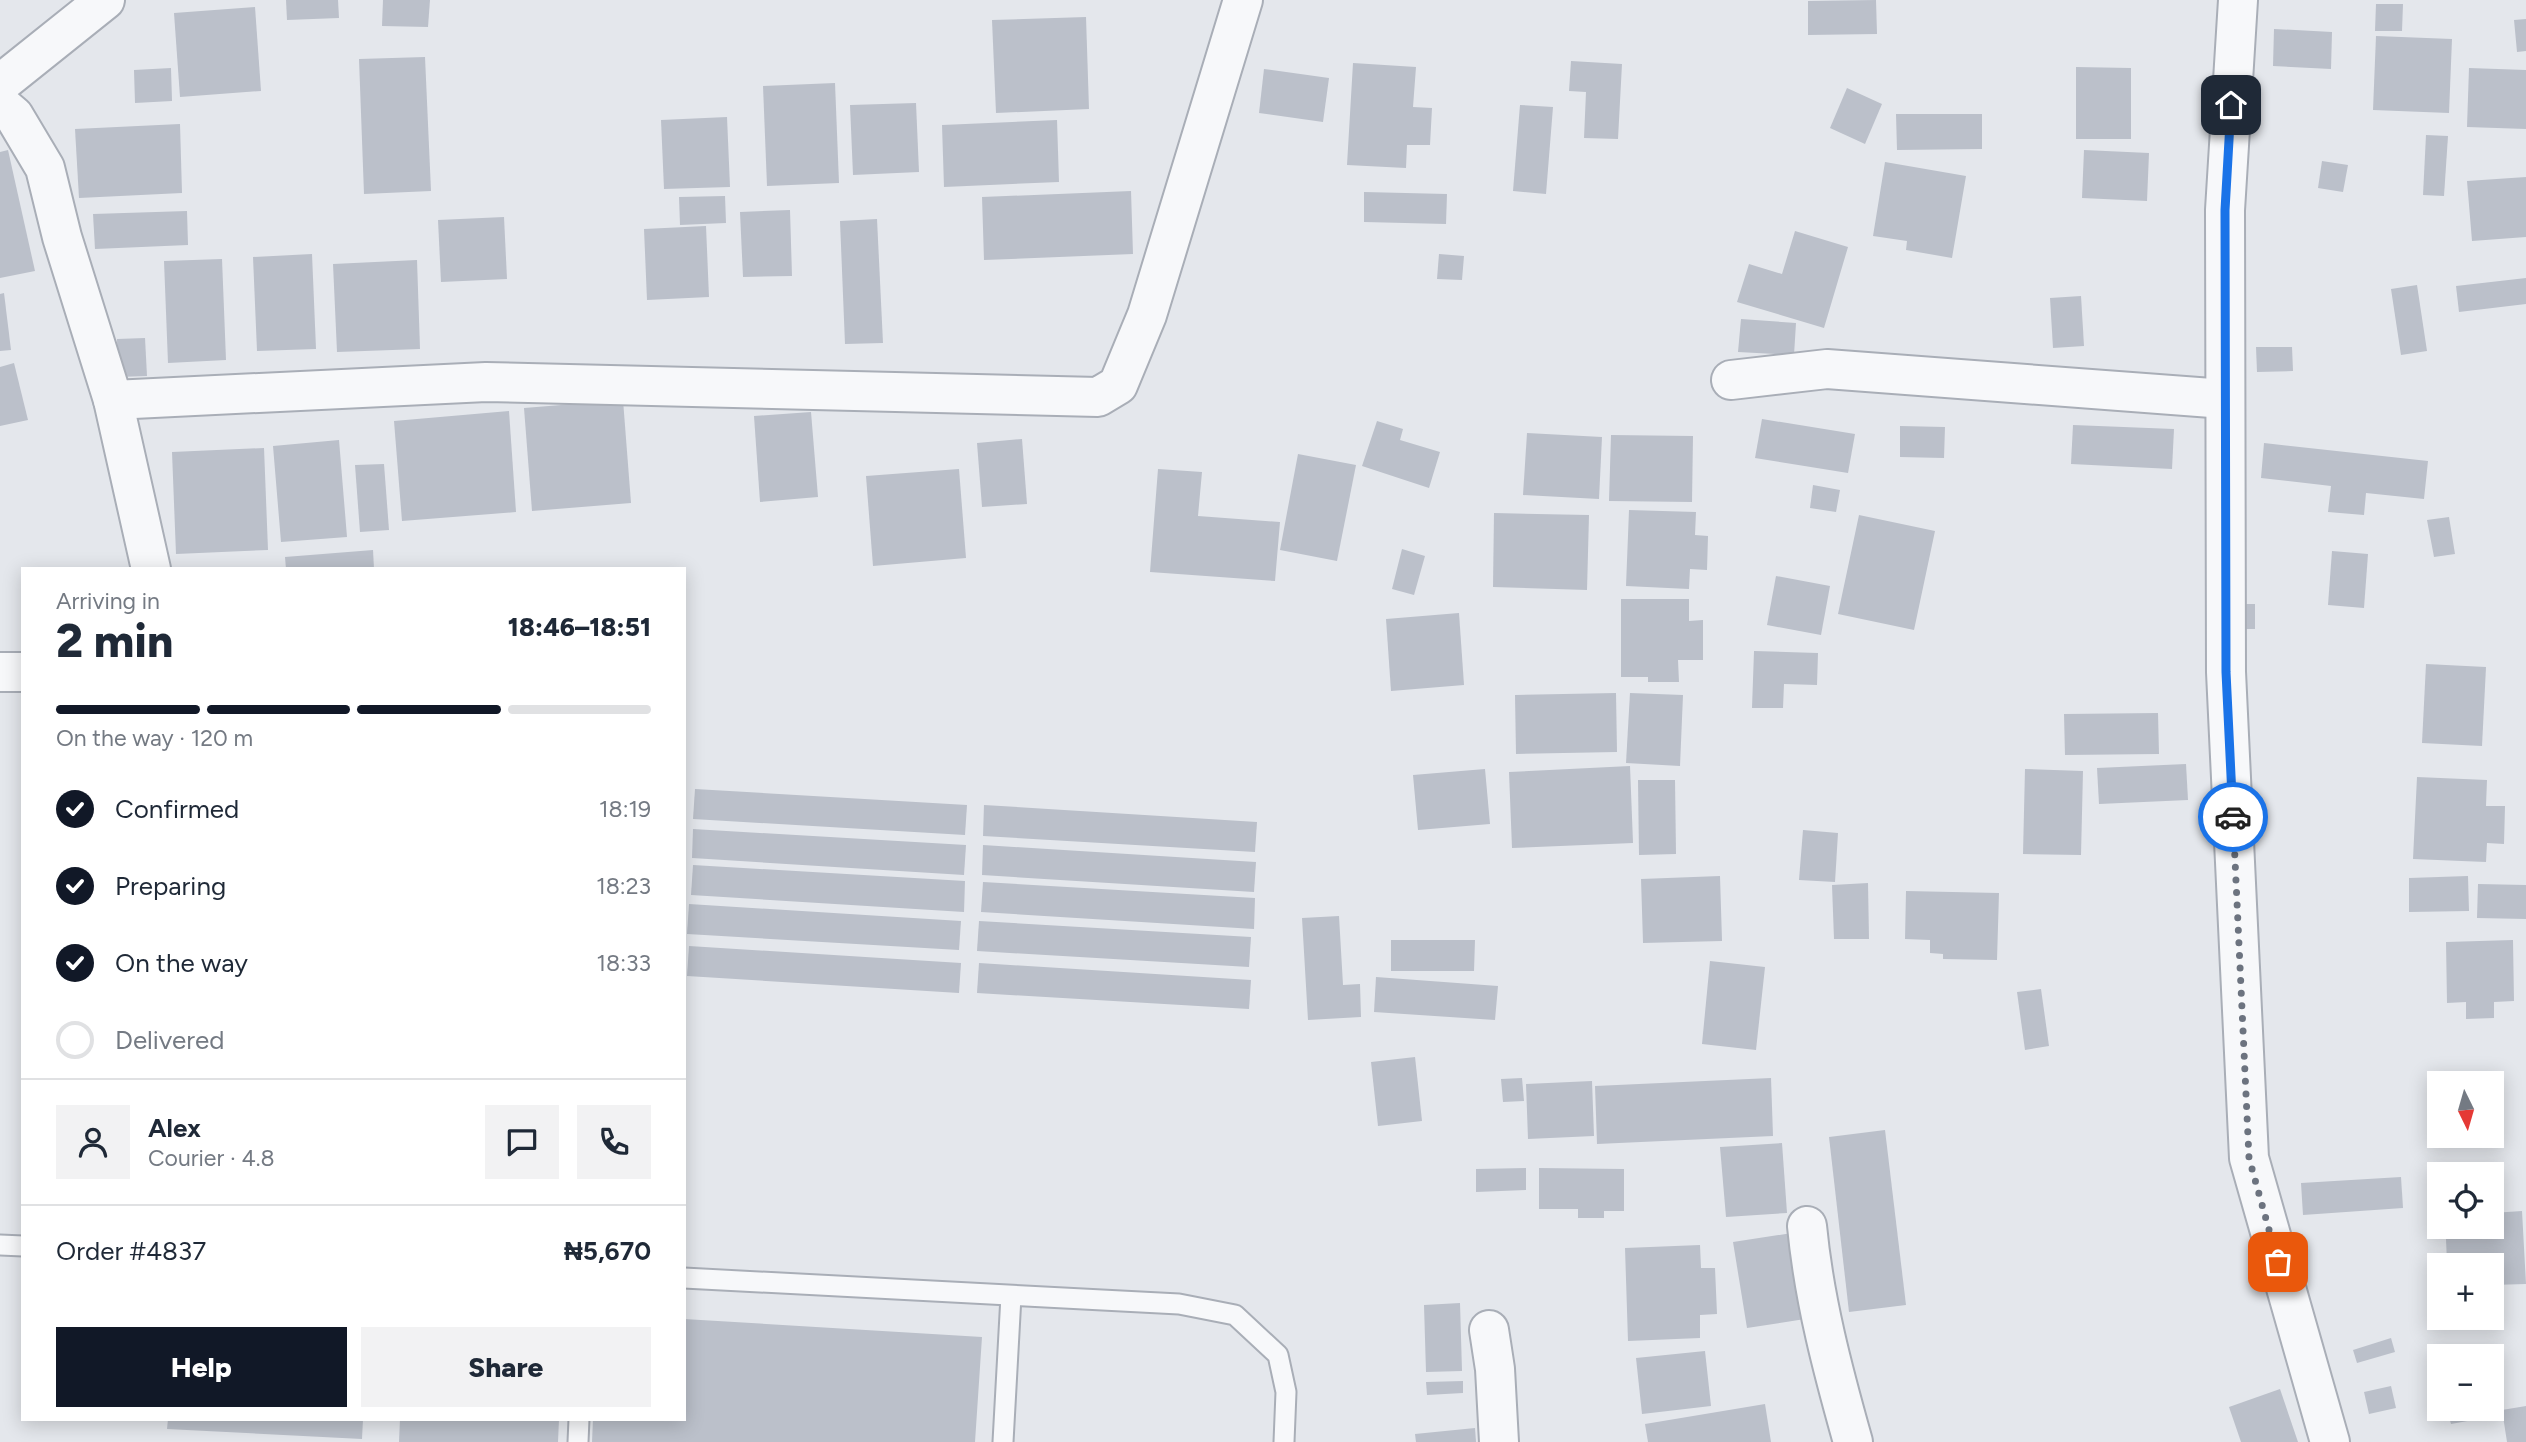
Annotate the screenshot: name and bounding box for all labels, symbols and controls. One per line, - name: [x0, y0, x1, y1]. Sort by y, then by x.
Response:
- pin: [2201, 75, 2261, 135]
- icon: home: [2212, 86, 2250, 124]
- text: Arriving in: [56, 587, 160, 615]
- text: 18:46–18:51: [508, 611, 651, 643]
- text: 2 min: [56, 613, 173, 669]
- text: On the way · 120 m: [56, 724, 253, 752]
- courier: [2198, 782, 2268, 852]
- icon: check: [56, 790, 94, 828]
- text: Confirmed: [115, 793, 239, 825]
- text: 18:19: [599, 795, 651, 823]
- icon: car: [2214, 798, 2252, 836]
- icon: check: [56, 867, 94, 905]
- text: Preparing: [115, 870, 226, 902]
- text: 18:23: [596, 872, 651, 900]
- icon: check: [56, 944, 94, 982]
- text: On the way: [115, 947, 248, 979]
- text: 18:33: [597, 949, 651, 977]
- text: Delivered: [115, 1024, 224, 1056]
- north arrow: [2427, 1071, 2504, 1148]
- map controls: [2427, 1071, 2504, 1421]
- button: person: [56, 1105, 130, 1179]
- button: chat: [485, 1105, 559, 1179]
- button: phone: [577, 1105, 651, 1179]
- text: Alex: [148, 1112, 201, 1144]
- text: Courier · 4.8: [148, 1144, 275, 1172]
- button: locate: [2427, 1162, 2504, 1239]
- pin: [2248, 1232, 2308, 1292]
- text: Order #4837: [56, 1235, 206, 1267]
- text: ₦5,670: [564, 1235, 651, 1267]
- icon: bag: [2259, 1243, 2297, 1281]
- button: +: [2427, 1253, 2504, 1330]
- button: Help: [56, 1327, 347, 1407]
- button: Share: [361, 1327, 651, 1407]
- button: −: [2427, 1344, 2504, 1421]

